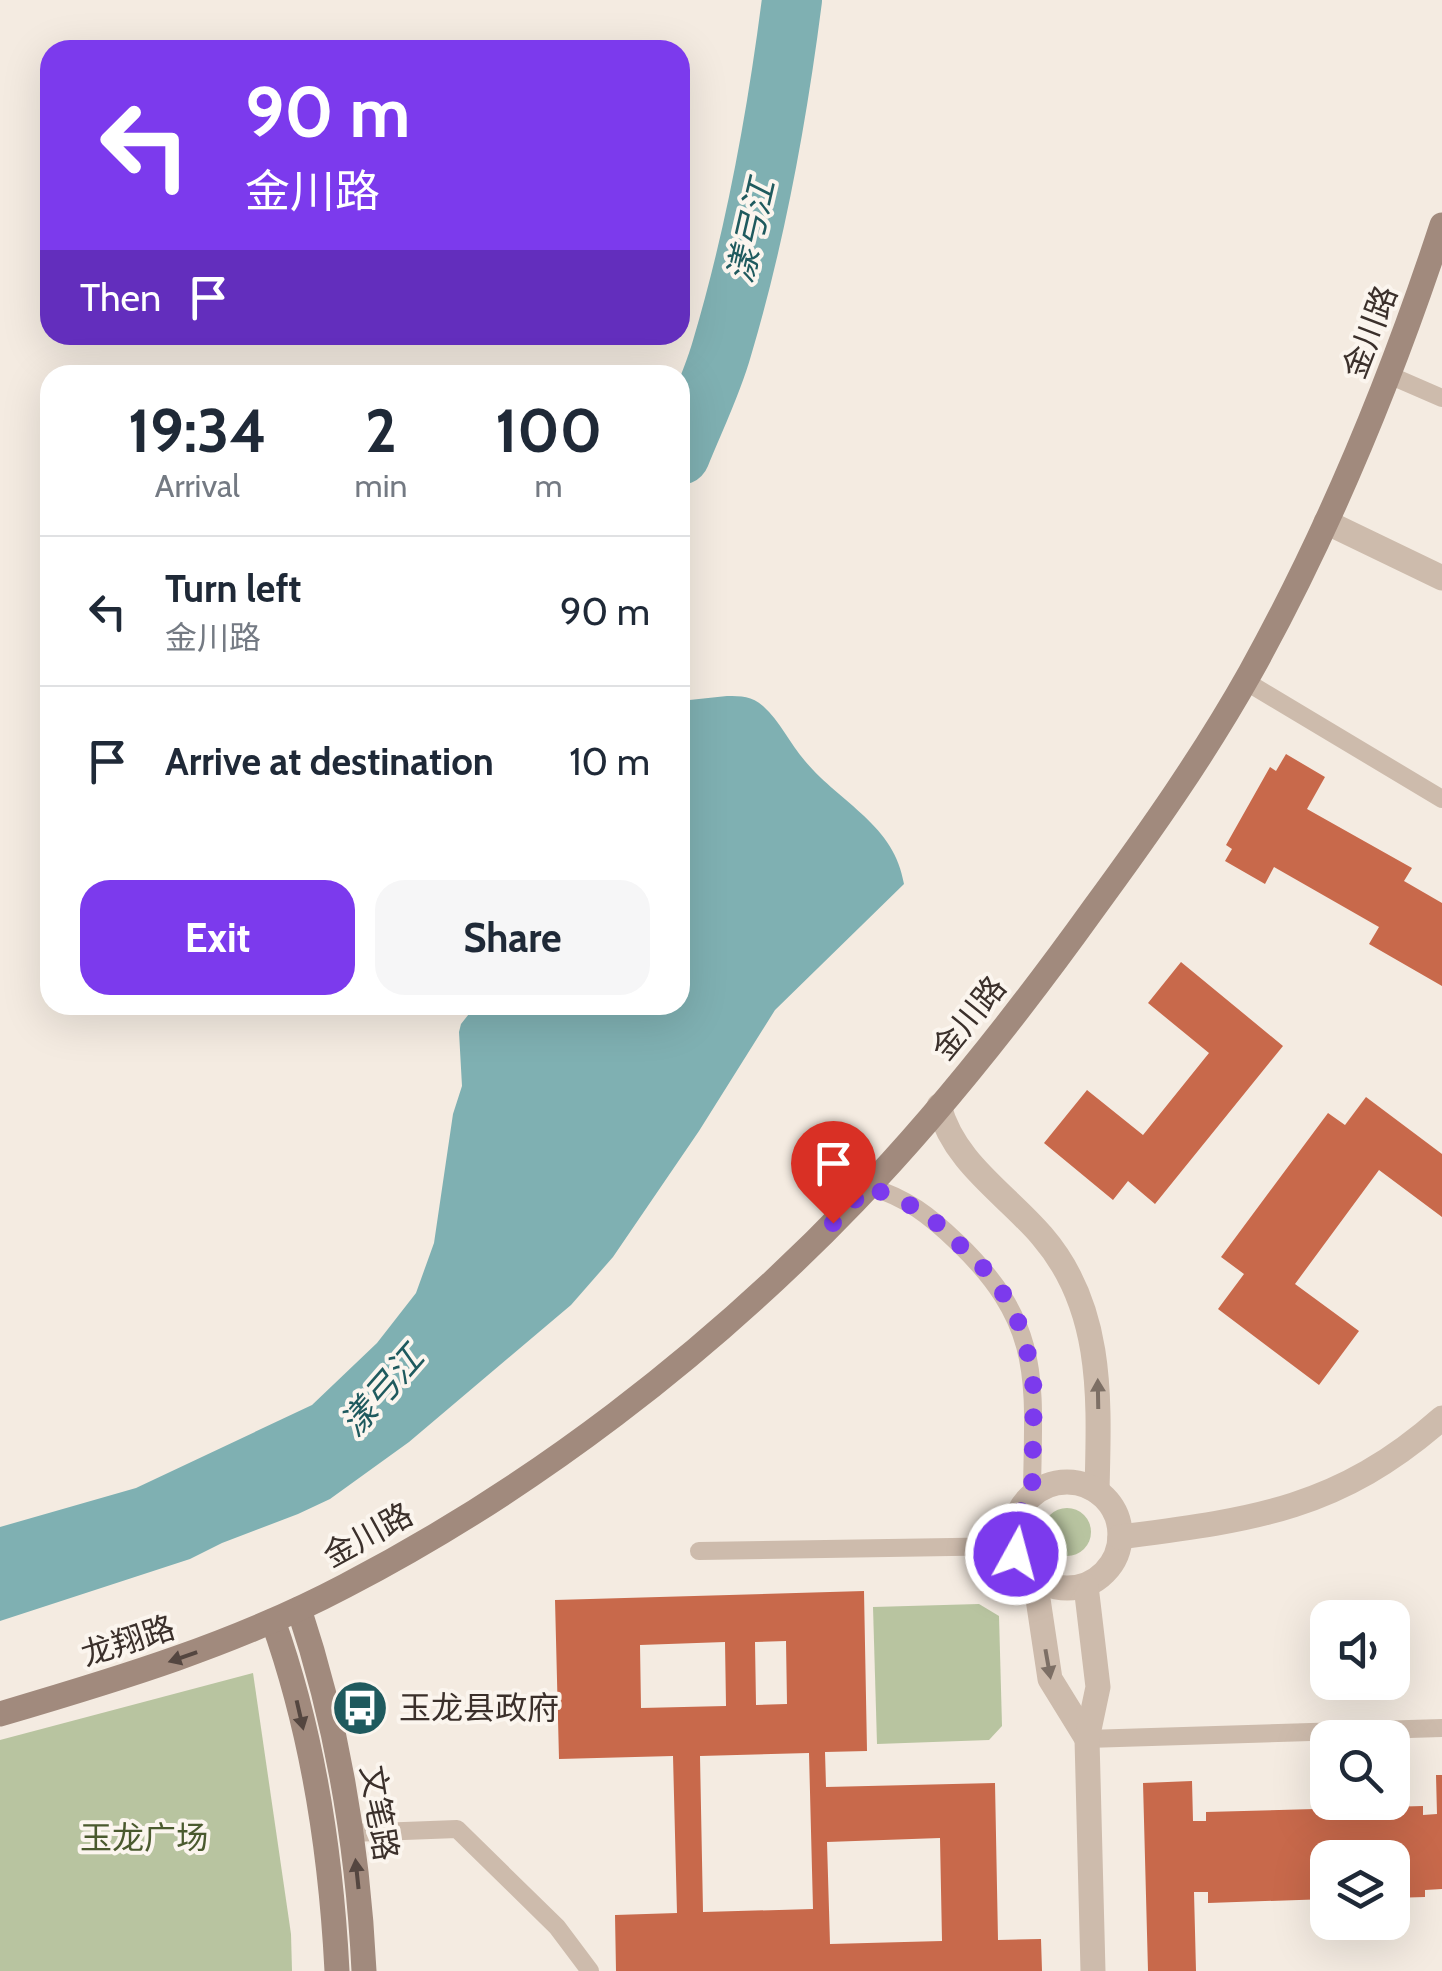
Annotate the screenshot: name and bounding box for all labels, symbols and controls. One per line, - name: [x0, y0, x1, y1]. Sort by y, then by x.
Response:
- text: 90 m: [245, 69, 410, 155]
- icon: left: [80, 80, 210, 210]
- text: 金川路: [245, 164, 380, 218]
- water label: 漾弓江: [718, 171, 784, 287]
- icon: arrive: [181, 270, 236, 325]
- text: Then: [80, 274, 161, 321]
- street label: 金川路: [1334, 280, 1405, 384]
- text: 19:34: [128, 394, 267, 467]
- text: 2: [365, 394, 397, 467]
- text: 100: [495, 394, 602, 467]
- text: Arrival: [155, 466, 240, 505]
- text: min: [355, 466, 407, 505]
- text: m: [535, 466, 563, 505]
- text: Turn left: [165, 565, 301, 612]
- icon: left: [80, 584, 135, 639]
- text: 90 m: [560, 588, 650, 635]
- text: 金川路: [165, 618, 261, 657]
- icon: arrive: [80, 734, 135, 789]
- text: Arrive at destination: [165, 738, 494, 785]
- text: 10 m: [569, 738, 650, 785]
- button: Exit: [80, 880, 355, 995]
- button: Share: [375, 880, 650, 995]
- street label: 金川路: [923, 968, 1014, 1067]
- pin: [791, 1121, 876, 1224]
- icon: arrive: [806, 1136, 861, 1191]
- water label: 漾弓江: [331, 1334, 435, 1444]
- one-way arrow: [1090, 1377, 1106, 1409]
- street label: 金川路: [316, 1494, 419, 1575]
- position arrow: [964, 1502, 1068, 1606]
- map controls: [1310, 1600, 1410, 1940]
- button: sound: [1310, 1600, 1410, 1700]
- street label: 龙翔路: [76, 1607, 180, 1674]
- one-way arrow: [1041, 1648, 1056, 1680]
- one-way arrow: [167, 1651, 197, 1666]
- bus stop icon: 玉龙县政府: [330, 1678, 390, 1738]
- place label: 玉龙县政府: [399, 1688, 559, 1727]
- one-way arrow: [293, 1700, 308, 1731]
- button: search: [1310, 1720, 1410, 1820]
- street label: 文笔路: [353, 1762, 406, 1863]
- park label: 玉龙广场: [80, 1818, 208, 1857]
- button: layers: [1310, 1840, 1410, 1940]
- one-way arrow: [348, 1857, 364, 1889]

